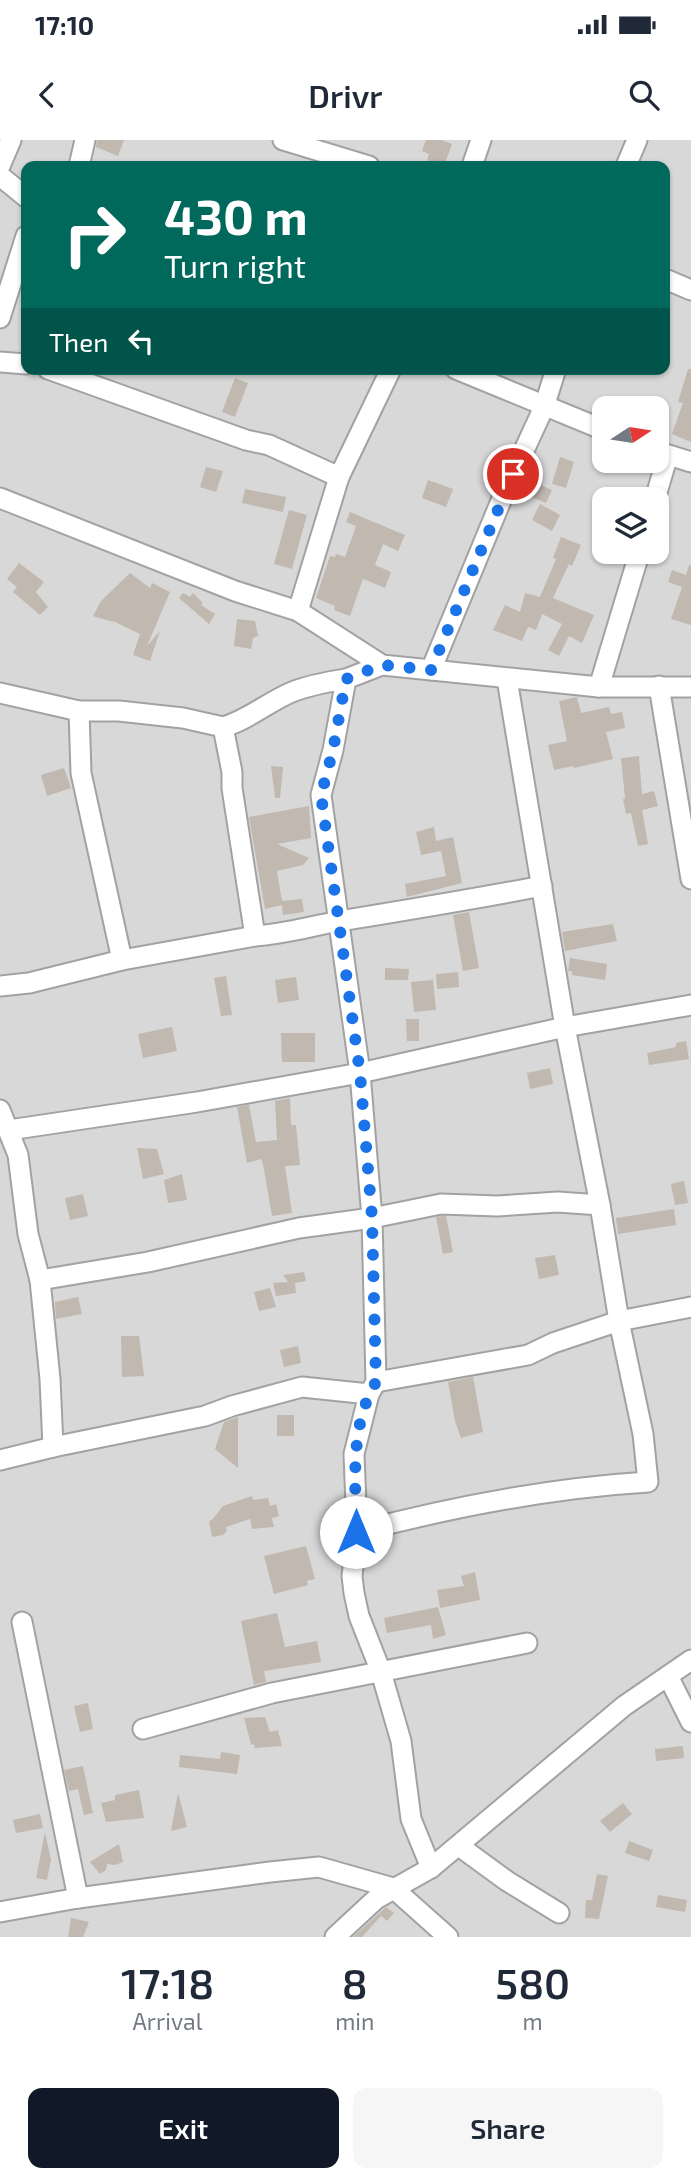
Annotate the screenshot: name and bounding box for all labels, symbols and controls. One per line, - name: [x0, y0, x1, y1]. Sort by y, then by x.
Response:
- text: 17:10: [35, 9, 94, 40]
- icon: back: [28, 76, 66, 114]
- text: Drivr: [308, 76, 383, 114]
- icon: search: [625, 76, 663, 114]
- text: 430 m: [164, 186, 308, 245]
- icon: right: [49, 189, 140, 280]
- text: Turn right: [164, 246, 306, 284]
- icon: left: [122, 322, 160, 360]
- text: Then: [49, 326, 108, 357]
- north arrow: [592, 396, 668, 472]
- map controls: [592, 396, 669, 564]
- pin: [483, 444, 543, 504]
- icon: arrive: [494, 455, 532, 493]
- button: layers: [592, 487, 669, 564]
- position arrow: [319, 1495, 393, 1569]
- text: 17:18: [121, 1957, 214, 2007]
- text: 8: [342, 1957, 368, 2007]
- text: 580: [495, 1957, 570, 2007]
- text: Arrival: [133, 2007, 203, 2035]
- text: min: [335, 2007, 374, 2035]
- text: m: [523, 2007, 543, 2035]
- button: Exit: [28, 2088, 339, 2168]
- button: Share: [353, 2088, 663, 2168]

